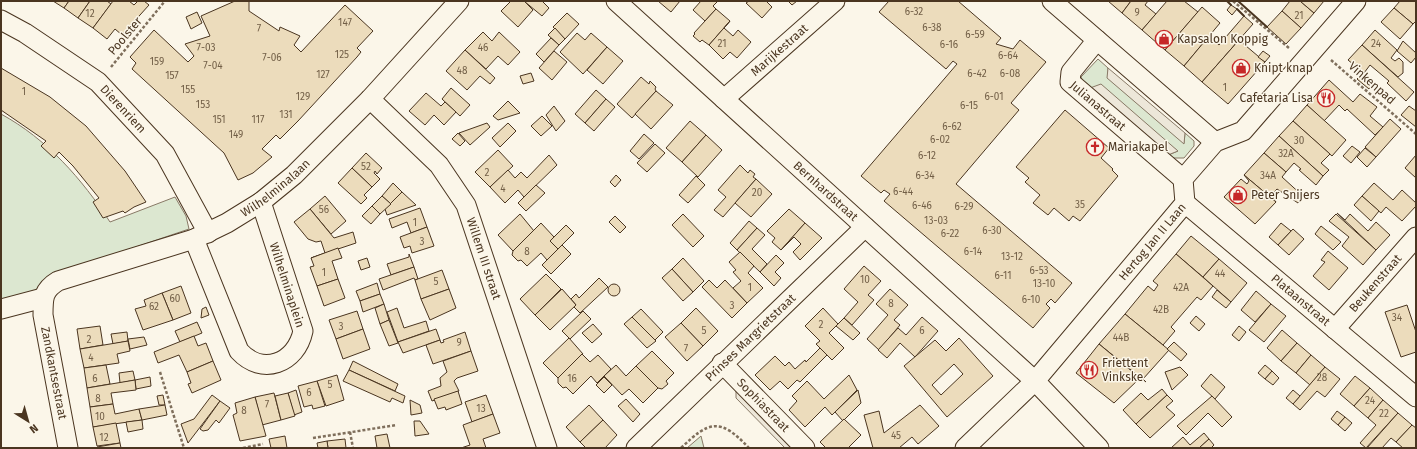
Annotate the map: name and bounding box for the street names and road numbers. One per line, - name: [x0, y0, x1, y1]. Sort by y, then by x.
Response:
- street label: Poolster: [105, 14, 145, 58]
- street label: Marijkestraat: [748, 21, 811, 79]
- street label: Vinkenpad: [1346, 59, 1398, 107]
- street label: Julianastraat: [1067, 78, 1129, 134]
- street label: Dierenriem: [97, 82, 149, 136]
- street label: Wilhelminalaan: [238, 156, 313, 220]
- street label: Bernhardstraat: [791, 158, 861, 224]
- street label: Hertog Jan II Laan: [1116, 200, 1189, 283]
- street label: Willem III straat: [464, 216, 504, 302]
- street label: Wilhelminaplein: [267, 241, 307, 329]
- street label: Beukenstraat: [1346, 251, 1405, 315]
- street label: Plataanstraat: [1268, 271, 1333, 329]
- street label: Prinses Margrietstraat: [702, 291, 799, 384]
- street label: Zandkantsestraat: [38, 325, 70, 421]
- street label: Sophiastraat: [734, 376, 793, 435]

